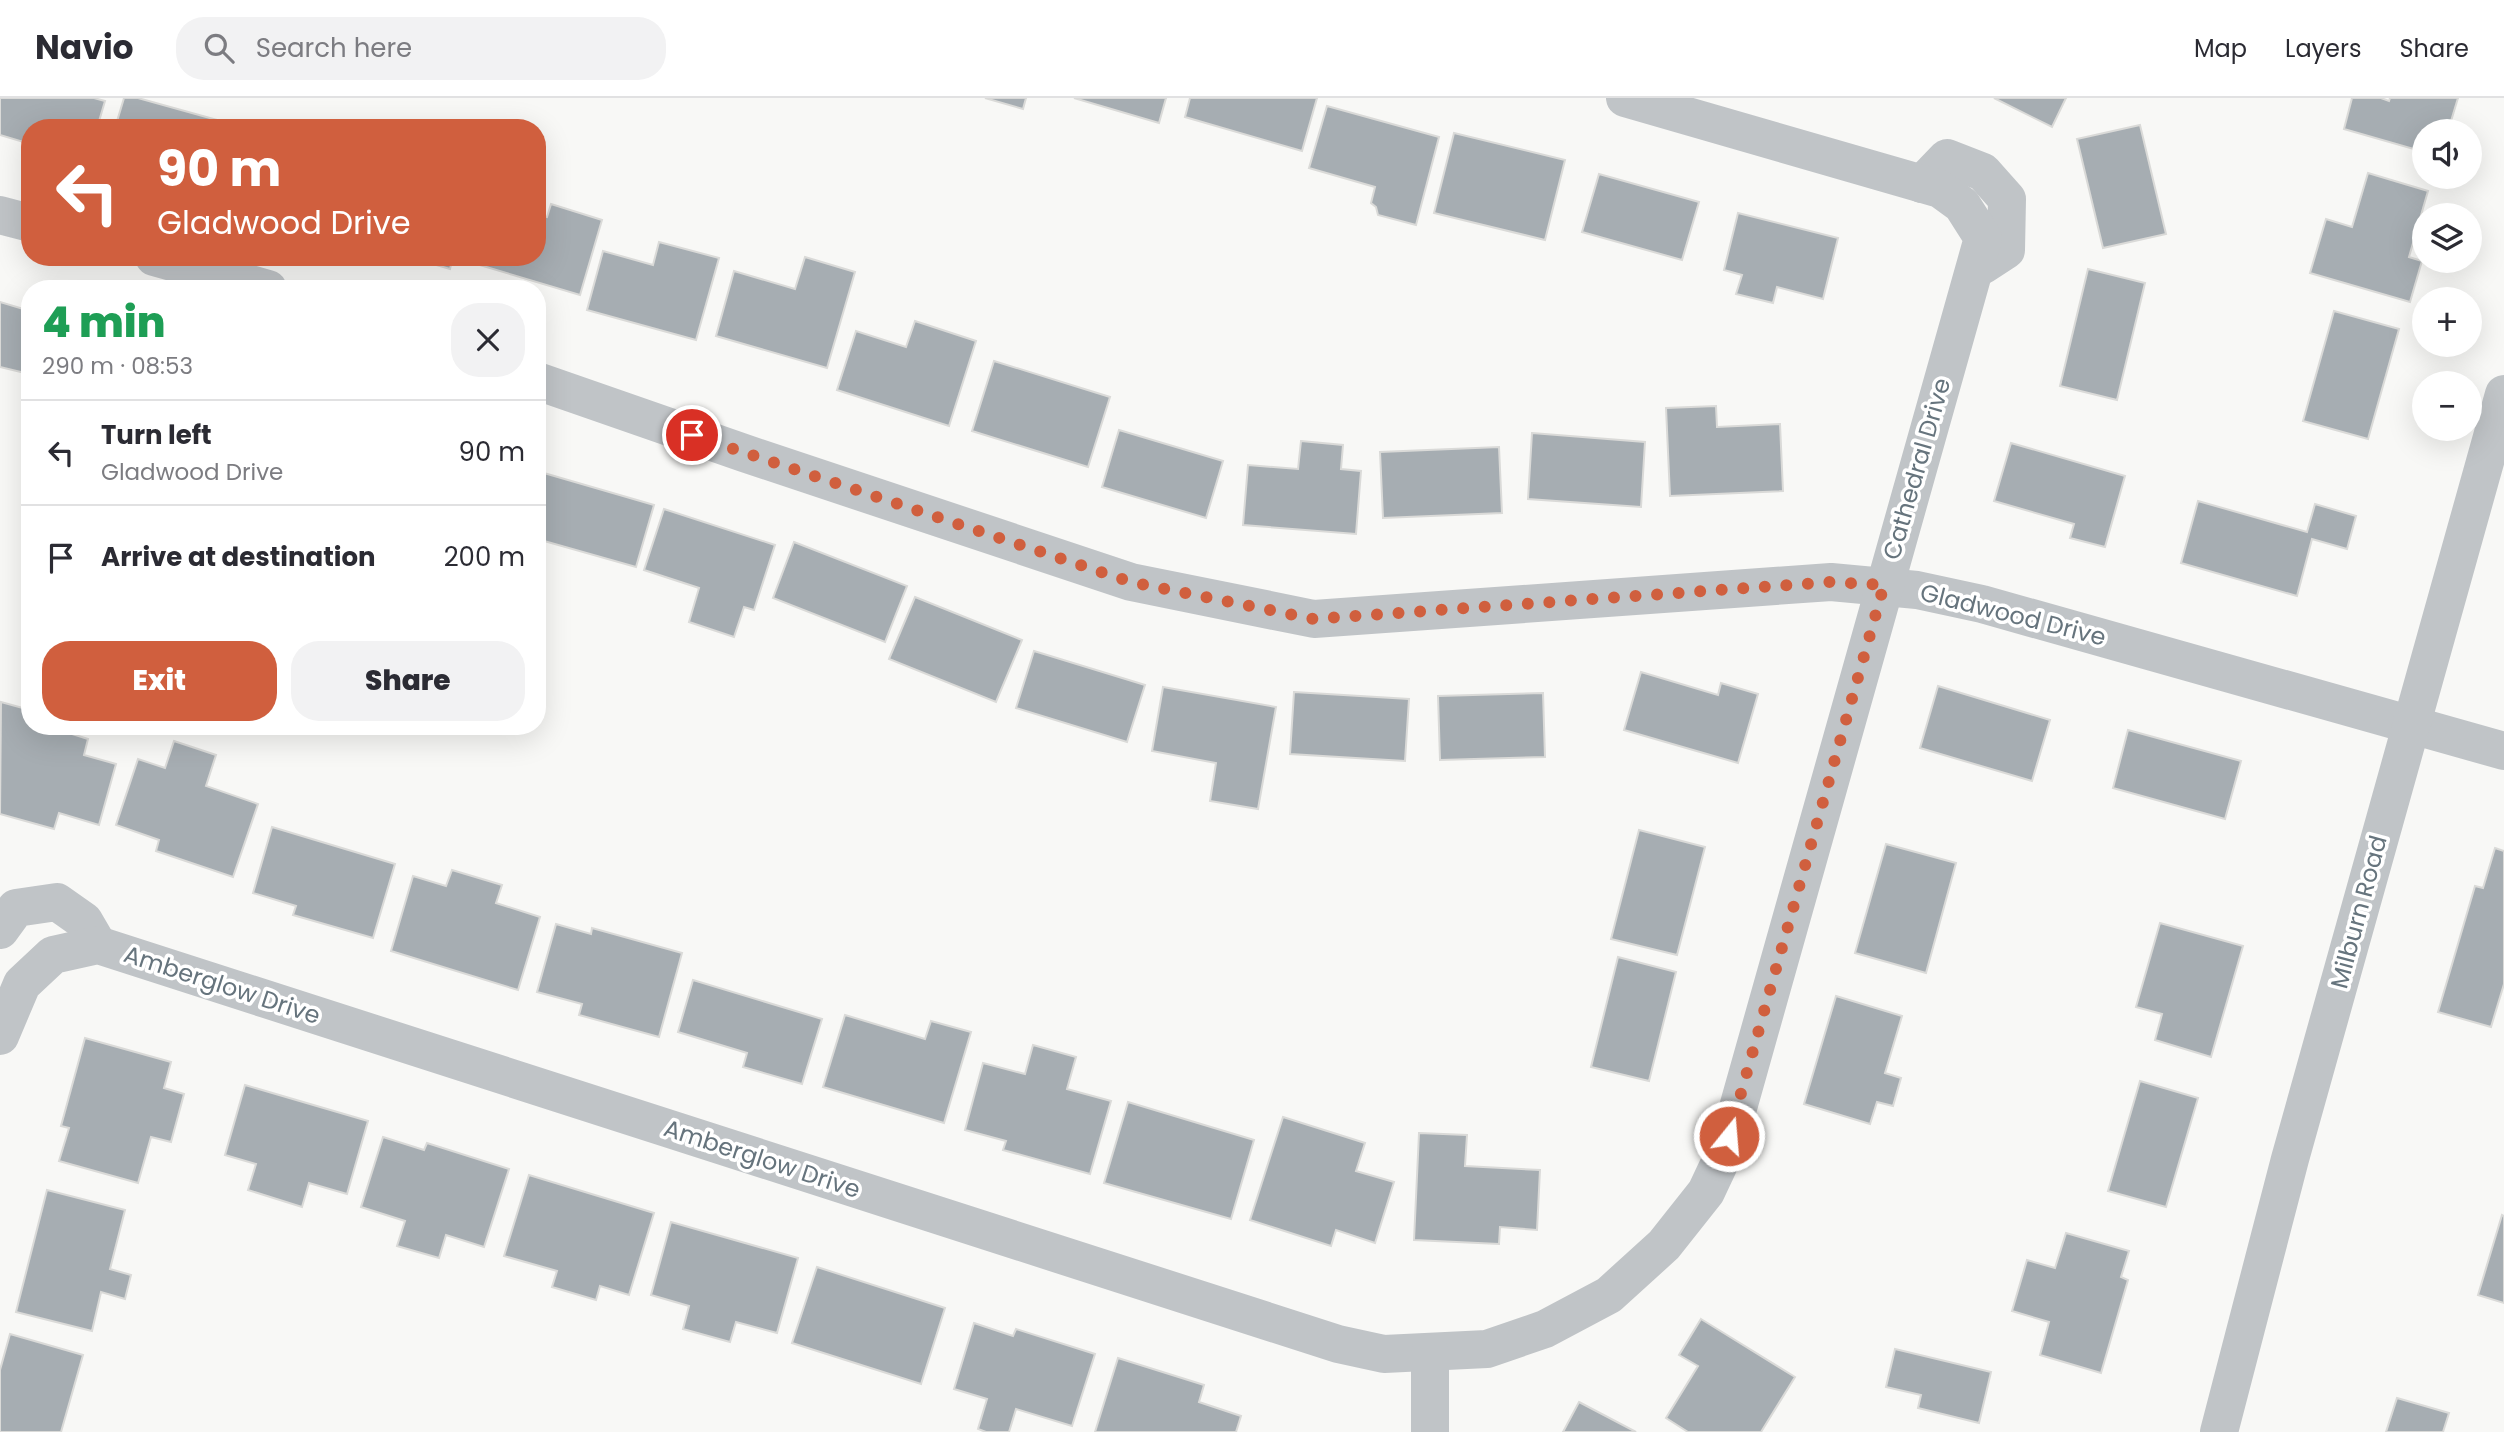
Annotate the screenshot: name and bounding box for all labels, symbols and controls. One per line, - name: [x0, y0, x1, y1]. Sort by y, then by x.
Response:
- search box: [176, 17, 666, 80]
- text: Navio: [35, 24, 134, 71]
- icon: search: [200, 29, 238, 67]
- text: Search here: [256, 30, 412, 66]
- text: Map: [2194, 32, 2247, 65]
- text: Layers: [2285, 32, 2361, 65]
- text: Share: [2399, 32, 2469, 65]
- map controls: [2412, 119, 2482, 441]
- button: sound: [2412, 119, 2482, 189]
- text: 90 m: [157, 135, 281, 203]
- icon: left: [42, 147, 133, 238]
- text: Gladwood Drive: [157, 200, 411, 245]
- button: layers: [2412, 203, 2482, 273]
- button: +: [2412, 287, 2482, 357]
- text: 4 min: [42, 293, 166, 352]
- button: close: [451, 303, 525, 377]
- text: 290 m · 08:53: [42, 350, 193, 382]
- button: −: [2412, 371, 2482, 441]
- street label: Cathedral Drive: [1875, 374, 1958, 564]
- pin: [662, 405, 722, 465]
- icon: arrive: [673, 416, 711, 454]
- text: Turn left: [101, 417, 212, 453]
- icon: left: [42, 434, 80, 472]
- text: 90 m: [459, 434, 525, 470]
- text: Gladwood Drive: [101, 456, 283, 488]
- icon: arrive: [42, 539, 80, 577]
- text: Arrive at destination: [101, 539, 376, 575]
- text: 200 m: [444, 539, 525, 575]
- street label: Gladwood Drive: [1917, 575, 2109, 654]
- button: Exit: [42, 641, 277, 721]
- button: Share: [291, 641, 525, 721]
- street label: Milburn Road: [2322, 832, 2395, 992]
- street label: Amberglow Drive: [120, 937, 325, 1032]
- position arrow: [1692, 1099, 1766, 1173]
- street label: Amberglow Drive: [660, 1111, 865, 1206]

